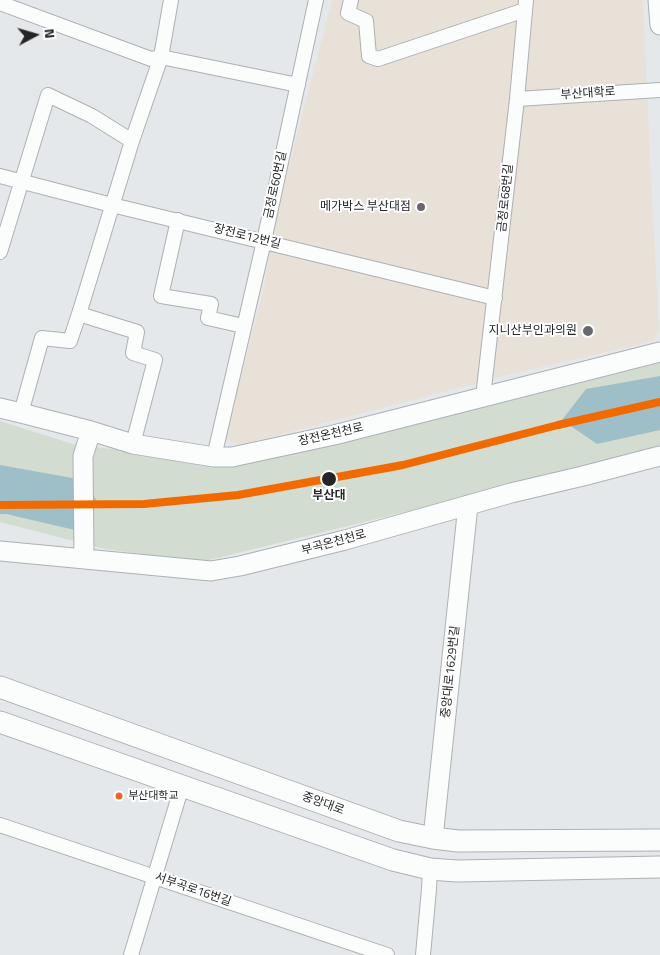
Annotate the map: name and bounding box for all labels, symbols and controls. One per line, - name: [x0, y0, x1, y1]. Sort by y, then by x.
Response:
- north arrow: [10, 10, 60, 60]
- text: N: [39, 27, 61, 39]
- street label: 부산대학로: [560, 85, 616, 103]
- street label: 금정로60번길: [262, 150, 290, 220]
- street label: 금정로68번길: [495, 163, 517, 233]
- place label: 메가박스 부산대점: [320, 200, 411, 214]
- marker: 메가박스 부산대점: [415, 201, 427, 213]
- street label: 장전로12번길: [212, 222, 282, 252]
- place label: 지니산부인과의원: [489, 324, 577, 338]
- marker: 지니산부인과의원: [581, 324, 595, 338]
- street label: 장전온천천로: [297, 421, 365, 449]
- marker: 부산대: [320, 470, 338, 488]
- place label: 부산대: [312, 489, 346, 503]
- street label: 부곡온천천로: [300, 527, 368, 559]
- street label: 중앙대로1629번길: [439, 625, 463, 719]
- place label: 부산대학교: [128, 789, 179, 803]
- street label: 중앙대로: [300, 790, 346, 818]
- marker: 부산대학교: [114, 791, 124, 801]
- street label: 서부곡로16번길: [153, 870, 233, 910]

